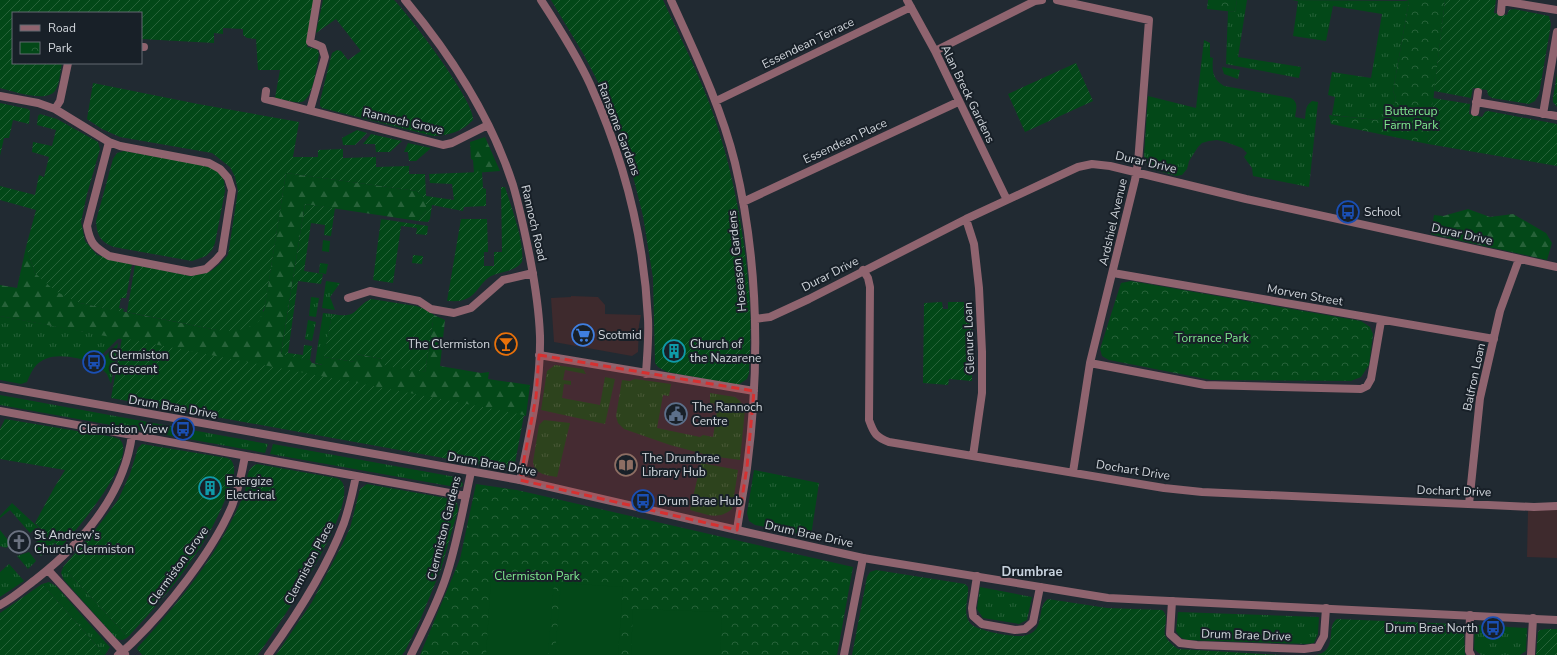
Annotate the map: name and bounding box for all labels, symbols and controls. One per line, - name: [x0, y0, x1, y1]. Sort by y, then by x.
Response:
- legend: [12, 12, 142, 64]
- street label: Essendean Terrace: [759, 14, 857, 72]
- text: Road: [48, 20, 76, 36]
- text: Park: [48, 40, 73, 56]
- street label: Alan Breck Gardens: [937, 42, 999, 146]
- street label: Ransome Gardens: [594, 80, 644, 178]
- park label: Buttercup Farm Park: [1384, 103, 1439, 133]
- street label: Rannoch Grove: [361, 104, 445, 138]
- street label: Essendean Place: [801, 115, 889, 167]
- street label: Durar Drive: [1114, 147, 1178, 177]
- street label: Ardshiel Avenue: [1095, 177, 1131, 267]
- street label: Rannoch Road: [517, 183, 551, 263]
- bus stop icon: School: [1335, 199, 1361, 225]
- place label: School: [1364, 204, 1401, 220]
- street label: Hoseason Gardens: [724, 209, 750, 313]
- street label: Durar Drive: [1430, 219, 1494, 249]
- street label: Durar Drive: [799, 253, 861, 295]
- street label: Morven Street: [1266, 280, 1345, 310]
- street label: Glenure Loan: [960, 302, 978, 374]
- supermarket icon: Scotmid: [570, 322, 596, 348]
- place label: Scotmid: [598, 327, 642, 343]
- park label: Torrance Park: [1175, 330, 1250, 346]
- bar icon: The Clermiston: [493, 331, 519, 357]
- place label: The Clermiston: [408, 336, 490, 352]
- place label: Church of the Nazarene: [690, 336, 761, 366]
- building icon: Church of the Nazarene: [661, 338, 687, 364]
- street label: Balfron Loan: [1459, 342, 1489, 412]
- place label: Clermiston Crescent: [110, 347, 169, 377]
- bus stop icon: Clermiston Crescent: [81, 349, 107, 375]
- street label: Drum Brae Drive: [127, 391, 219, 423]
- place label: The Rannoch Centre: [692, 399, 763, 429]
- public building icon: The Rannoch Centre: [663, 401, 689, 427]
- bus stop icon: Clermiston View: [170, 416, 196, 442]
- place label: Clermiston View: [79, 421, 168, 437]
- street label: Drum Brae Drive: [446, 448, 538, 480]
- place label: The Drumbrae Library Hub: [642, 450, 720, 480]
- library icon: The Drumbrae Library Hub: [613, 452, 639, 478]
- street label: Dochart Drive: [1095, 456, 1171, 484]
- place label: Energize Electrical: [226, 473, 276, 503]
- street label: Clermiston Gardens: [423, 474, 465, 582]
- building icon: Energize Electrical: [197, 475, 223, 501]
- street label: Dochart Drive: [1416, 482, 1492, 500]
- bus stop icon: Drum Brae Hub: [630, 488, 656, 514]
- place label: Drum Brae Hub: [658, 493, 742, 509]
- street label: Drum Brae Drive: [763, 517, 855, 551]
- street label: Clermiston Place: [281, 519, 337, 607]
- street label: Clermiston Grove: [144, 523, 212, 609]
- place label: St Andrew’s Church Clermiston: [34, 527, 134, 557]
- church icon: St Andrew’s Church Clermiston: [6, 529, 32, 555]
- district label: Drumbrae: [1002, 563, 1062, 581]
- park label: Clermiston Park: [494, 568, 581, 584]
- bus stop icon: Drum Brae North: [1480, 615, 1506, 641]
- place label: Drum Brae North: [1385, 620, 1478, 636]
- street label: Drum Brae Drive: [1201, 625, 1291, 645]

